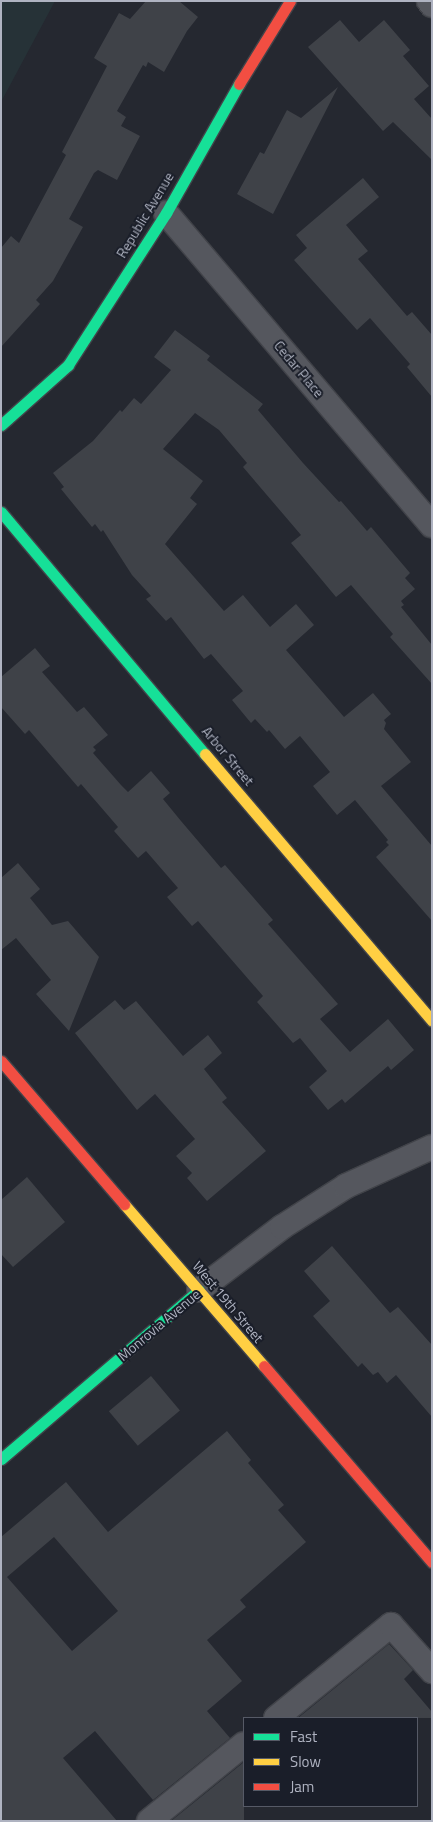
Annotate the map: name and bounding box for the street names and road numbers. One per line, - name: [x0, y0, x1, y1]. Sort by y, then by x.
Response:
- street label: Republic Avenue: [113, 169, 177, 261]
- street label: Cedar Place: [271, 337, 327, 401]
- street label: Arbor Street: [198, 723, 258, 789]
- street label: West 19th Street: [189, 1258, 267, 1346]
- street label: Monrovia Avenue: [114, 1286, 204, 1364]

